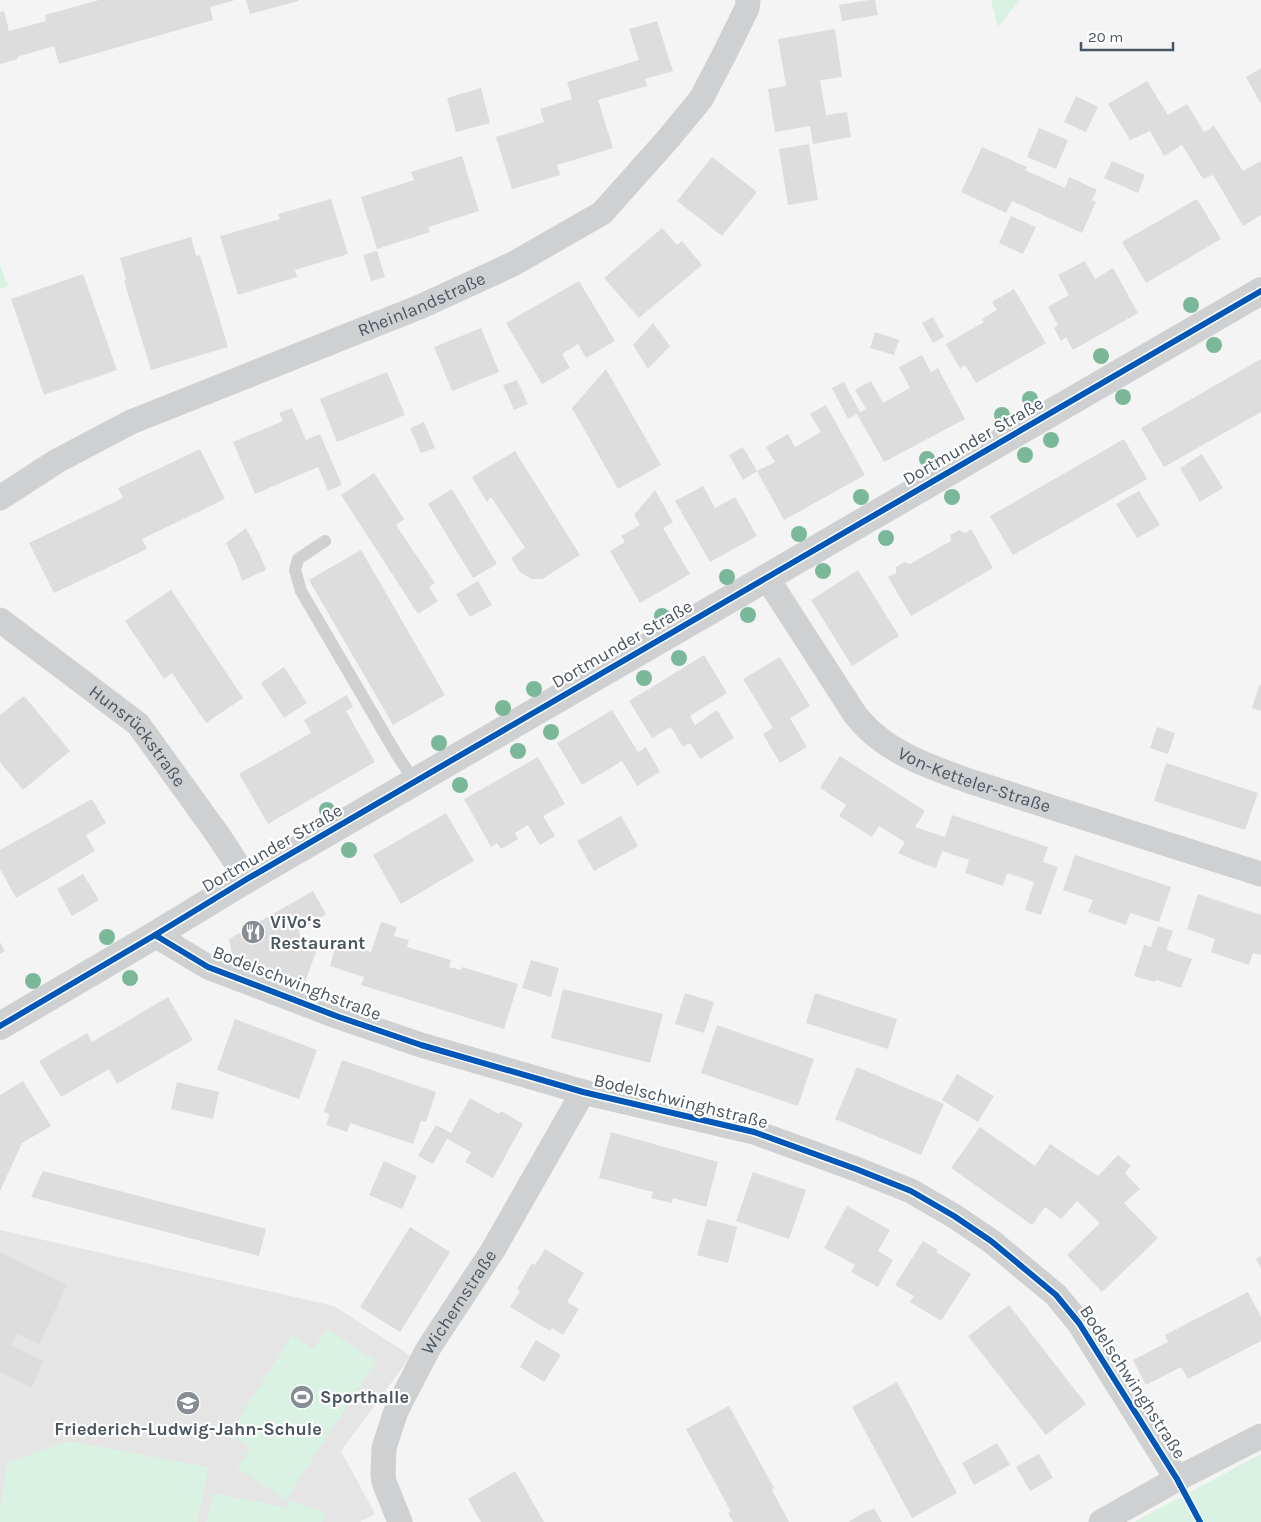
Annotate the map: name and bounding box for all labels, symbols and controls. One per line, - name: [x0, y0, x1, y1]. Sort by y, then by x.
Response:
- scale bar: [1081, 20, 1174, 52]
- text: 20 m: [1088, 28, 1123, 46]
- street label: Rheinlandstraße: [354, 267, 489, 342]
- street label: Dortmunder Straße: [899, 392, 1047, 490]
- street label: Dortmunder Straße: [548, 595, 696, 693]
- street label: Hunsrückstraße: [85, 680, 191, 791]
- street label: Von-Ketteler-Straße: [894, 742, 1053, 817]
- street label: Dortmunder Straße: [198, 799, 346, 897]
- place label: ViVo‘s Restaurant: [270, 911, 365, 954]
- restaurant icon: ViVo‘s Restaurant: [240, 919, 266, 945]
- street label: Bodelschwinghstraße: [210, 941, 384, 1025]
- street label: Bodelschwinghstraße: [592, 1069, 770, 1133]
- street label: Wichernstraße: [416, 1245, 501, 1359]
- street label: Bodelschwinghstraße: [1075, 1301, 1191, 1463]
- sports icon: Sporthalle: [289, 1384, 315, 1410]
- place label: Sporthalle: [320, 1386, 409, 1408]
- school or university icon: Friederich-Ludwig-Jahn-Schule: [175, 1390, 201, 1416]
- place label: Friederich-Ludwig-Jahn-Schule: [54, 1418, 322, 1440]

